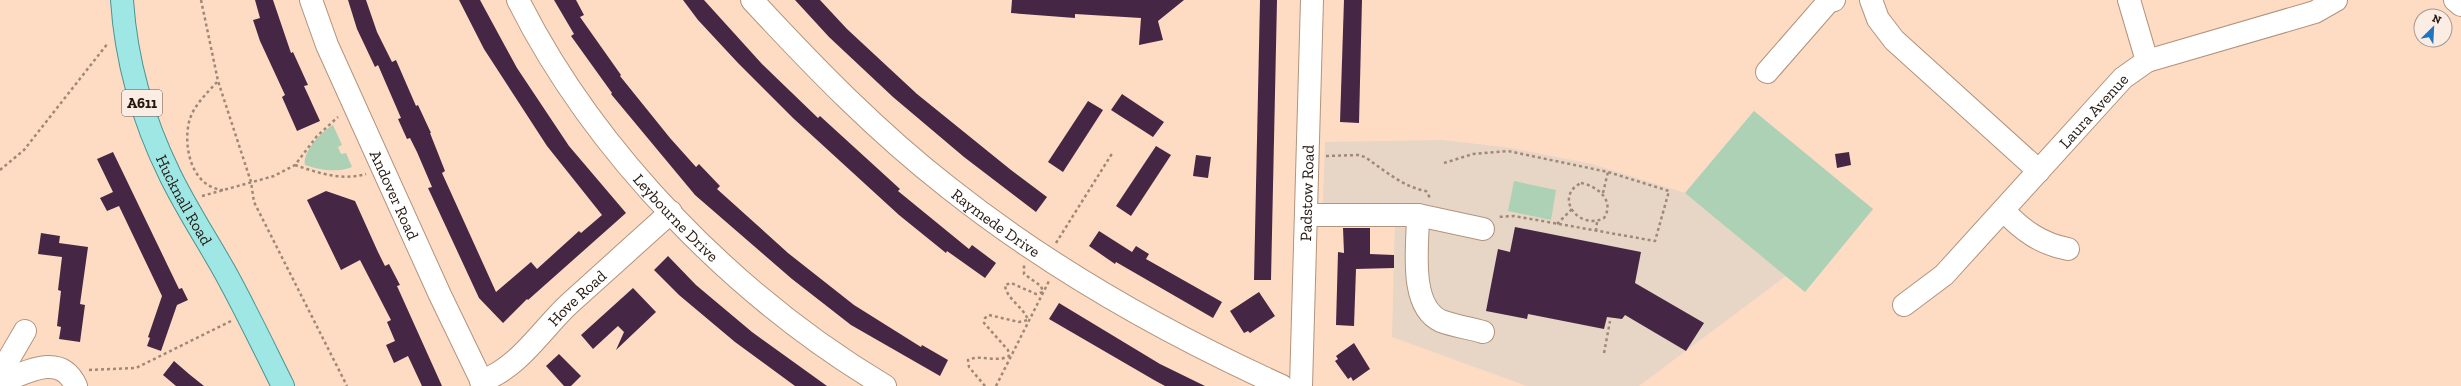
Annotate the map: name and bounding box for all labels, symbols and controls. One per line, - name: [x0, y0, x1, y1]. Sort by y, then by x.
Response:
- north arrow: [2413, 8, 2453, 48]
- text: N: [2430, 12, 2444, 27]
- street label: Laura Avenue: [2055, 70, 2132, 152]
- road number: A611: [122, 90, 162, 116]
- street label: Padstow Road: [1296, 144, 1318, 242]
- street label: Andover Road: [366, 147, 423, 243]
- street label: Hucknall Road: [152, 152, 216, 249]
- street label: Leybourne Drive: [629, 170, 722, 266]
- street label: Raymede Drive: [948, 185, 1044, 261]
- street label: Hove Road: [544, 266, 610, 330]

